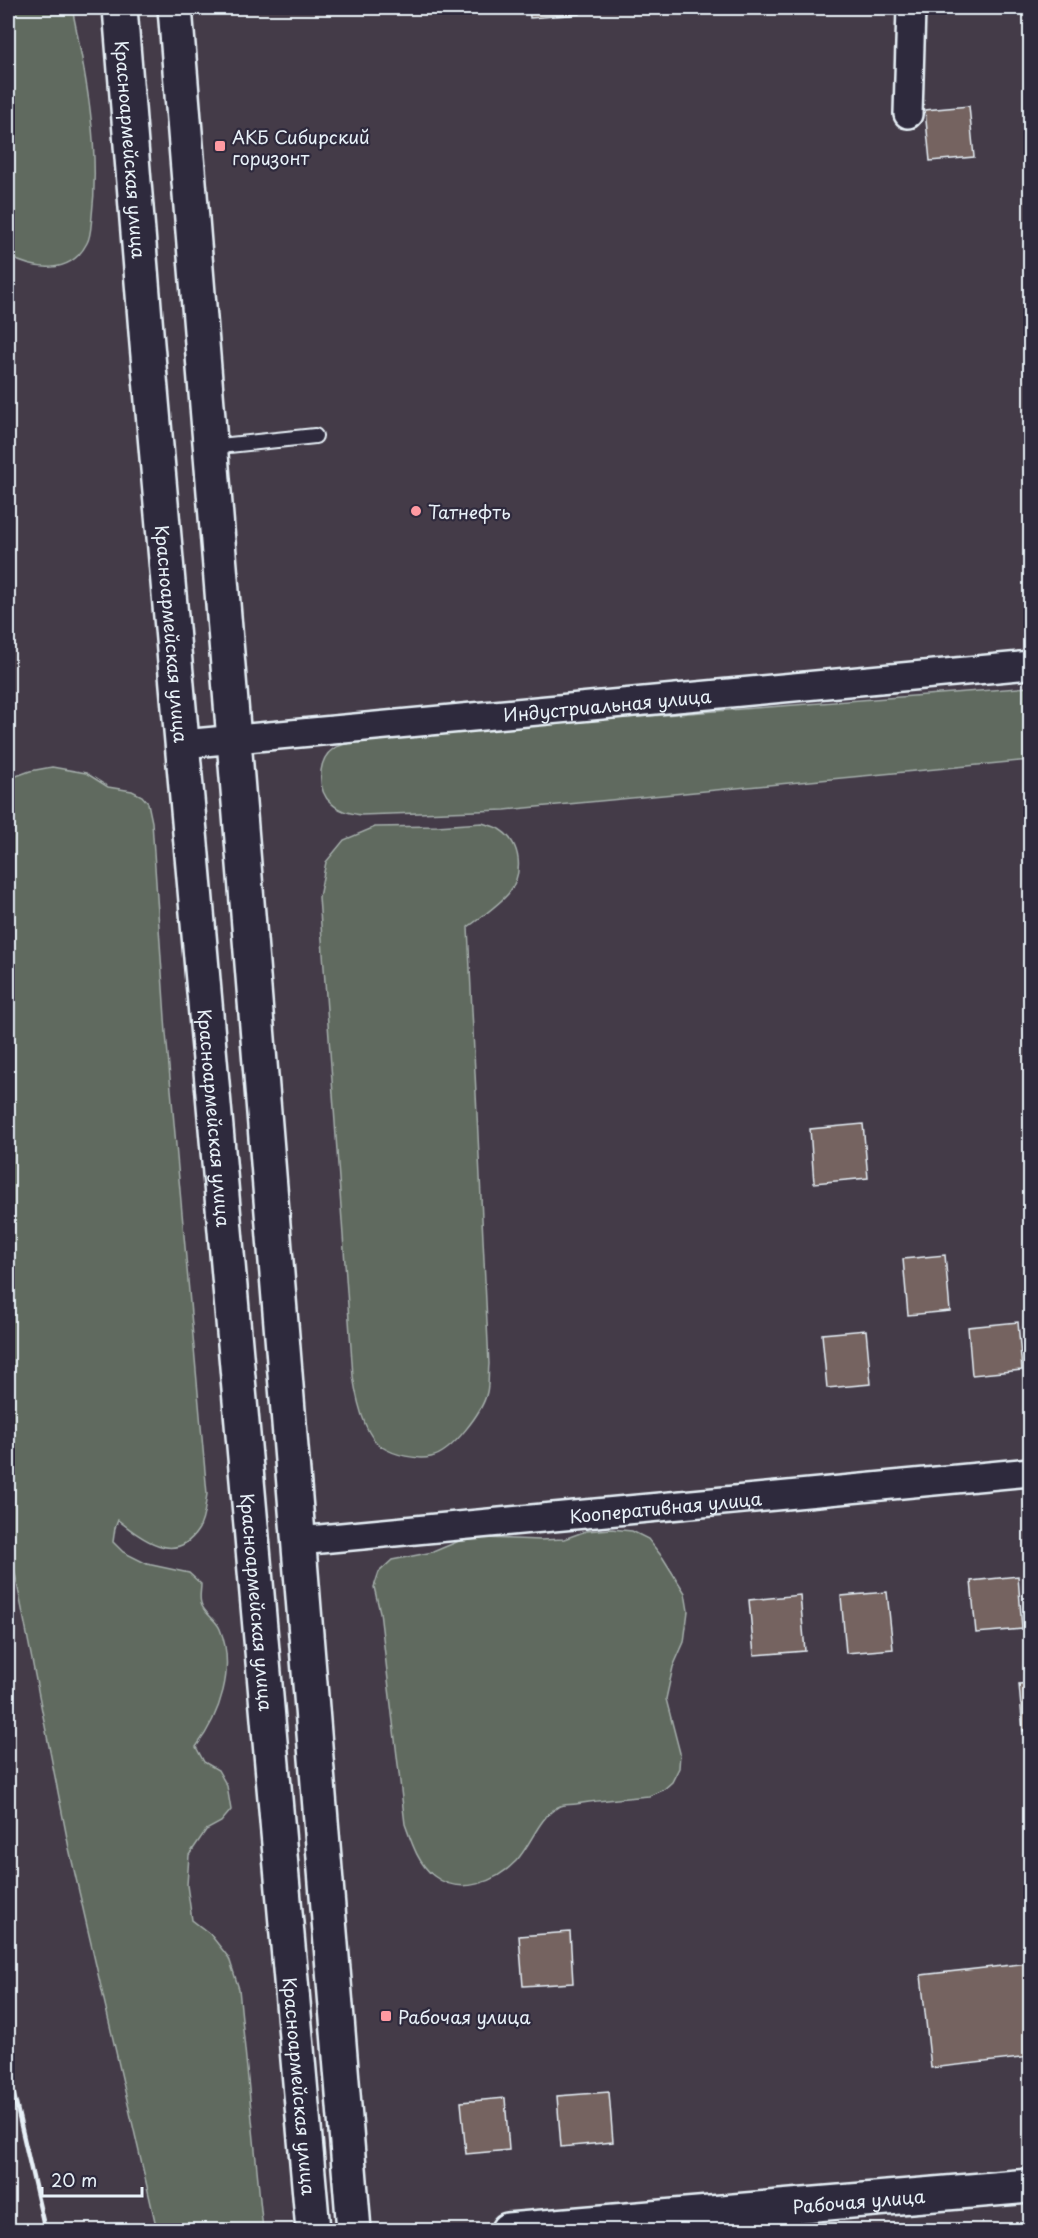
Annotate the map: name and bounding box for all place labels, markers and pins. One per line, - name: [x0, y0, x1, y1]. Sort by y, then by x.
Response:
- place label: АКБ Сибирский горизонт: [232, 123, 370, 171]
- marker: АКБ Сибирский горизонт: [213, 139, 227, 153]
- place label: Татнефть: [428, 498, 511, 525]
- marker: Татнефть: [409, 504, 423, 518]
- place label: Рабочая улица: [398, 2003, 531, 2030]
- marker: Рабочая улица: [379, 2009, 393, 2023]

